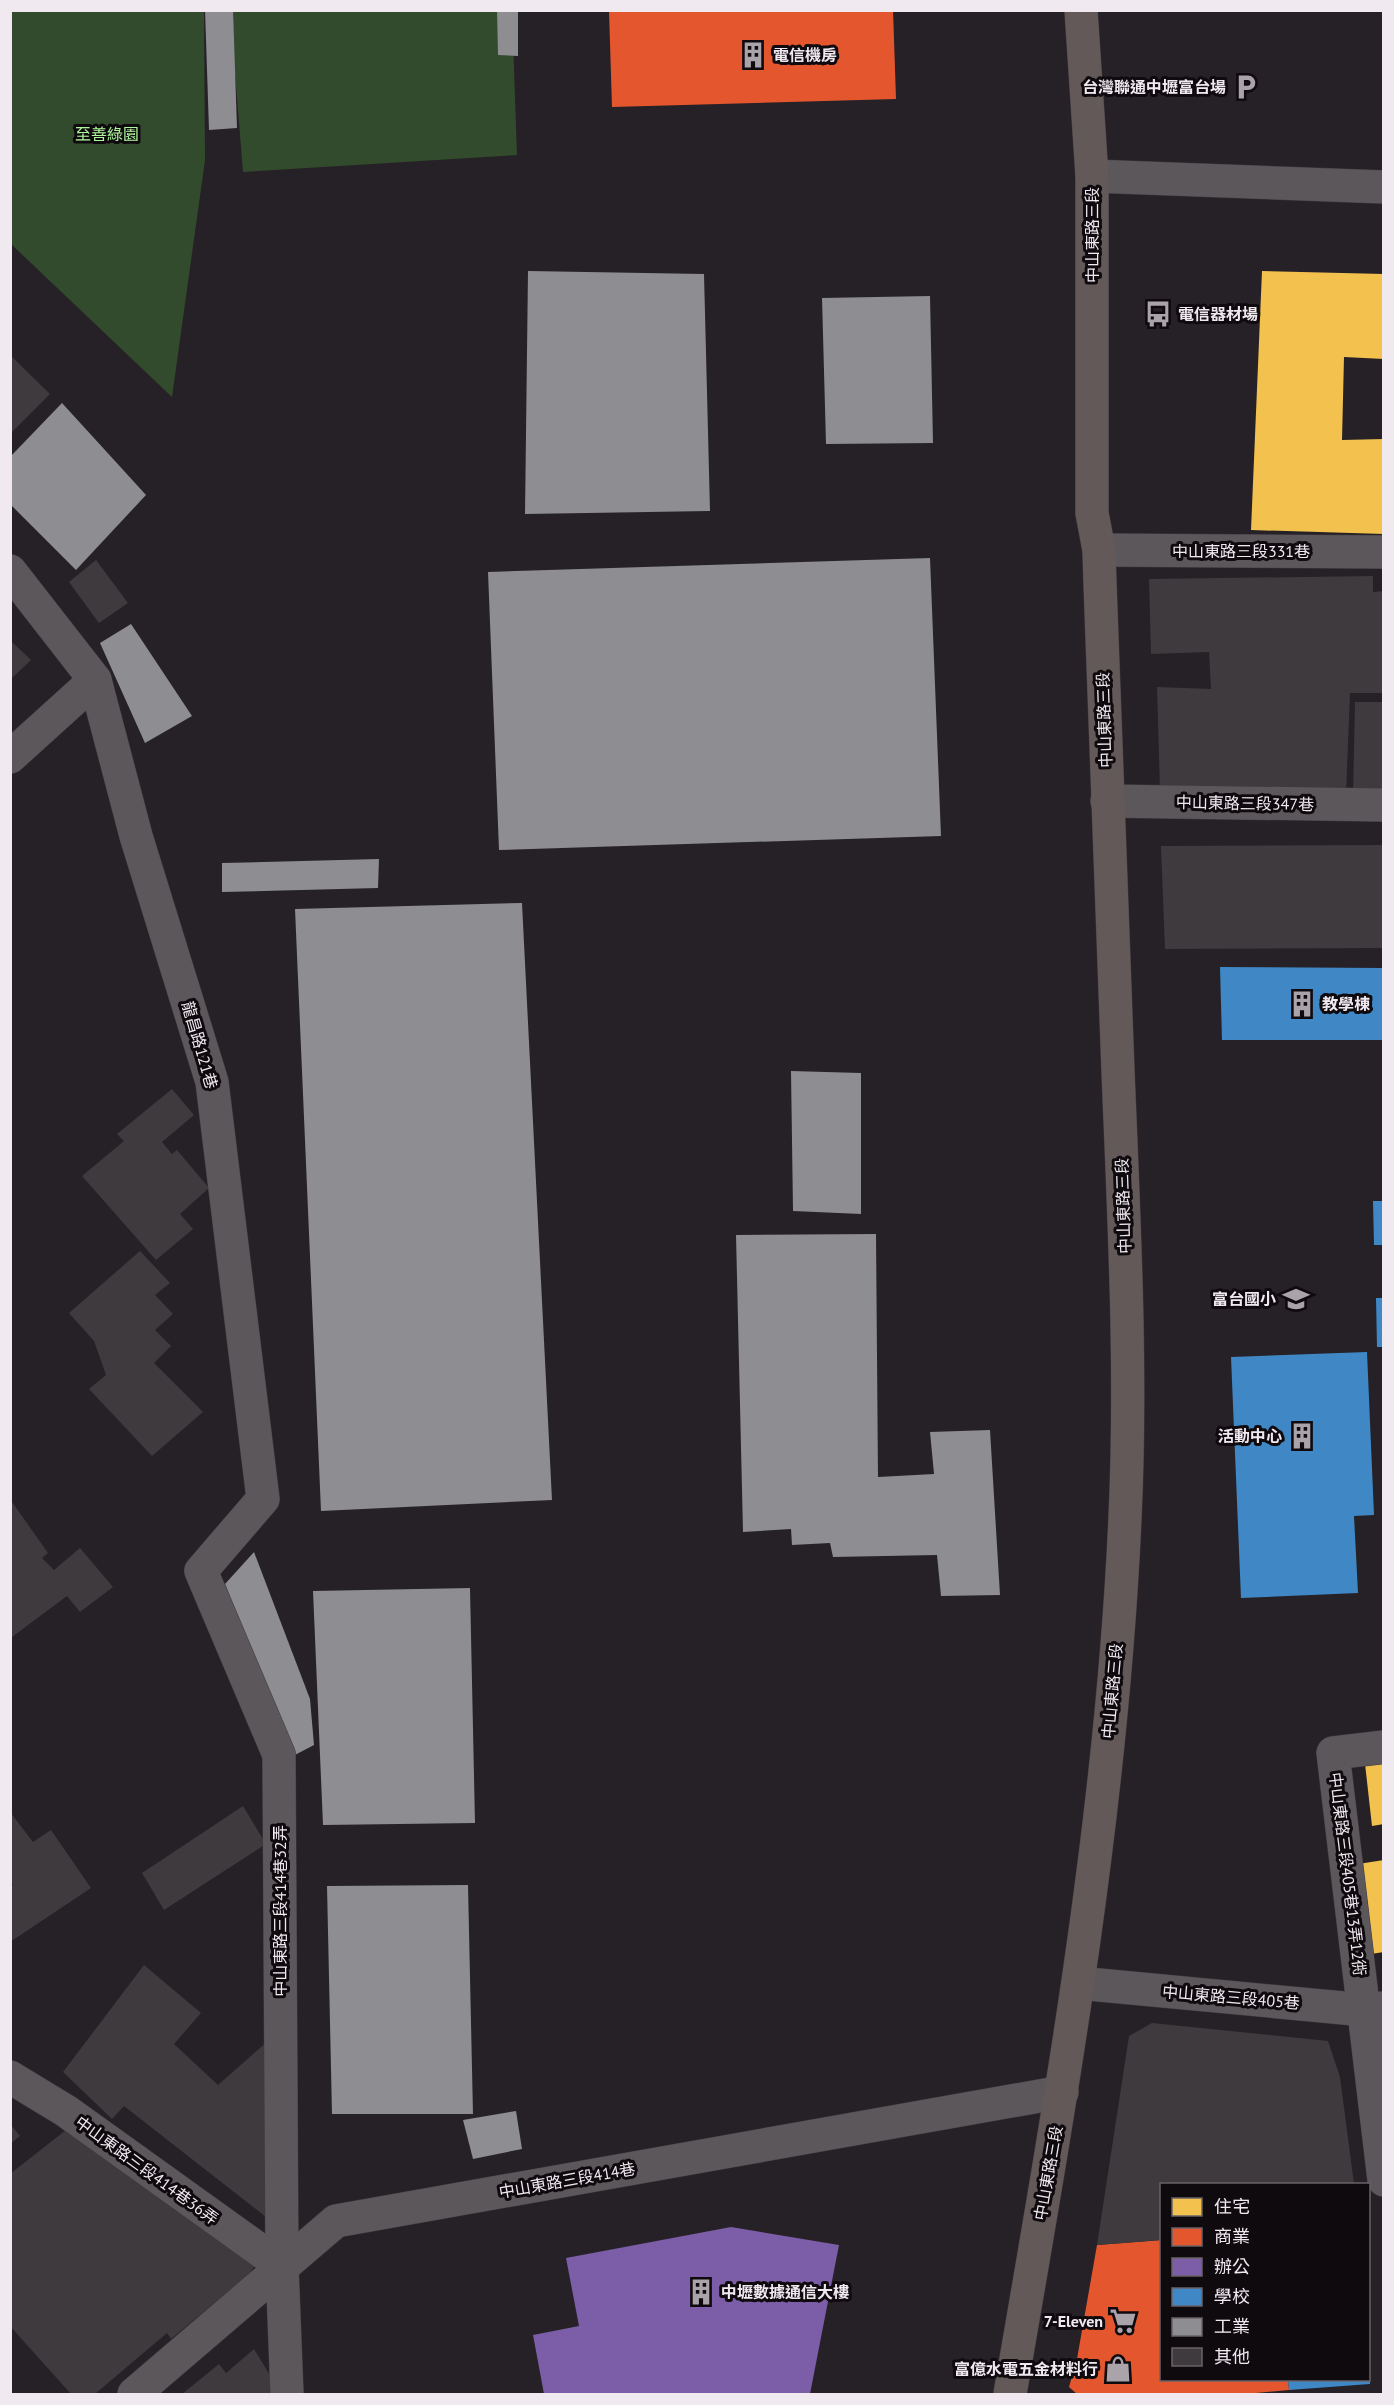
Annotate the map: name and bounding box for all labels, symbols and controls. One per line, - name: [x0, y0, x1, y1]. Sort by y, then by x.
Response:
- building icon: 電信機房: [738, 40, 768, 70]
- place label: 電信機房: [773, 45, 837, 65]
- parking icon: 台灣聯通中壢富台場: [1231, 72, 1261, 102]
- place label: 台灣聯通中壢富台場: [1082, 77, 1226, 97]
- park label: 至善綠園: [75, 124, 139, 144]
- street label: 中山東路三段: [1082, 187, 1102, 283]
- bus stop icon: 電信器材場: [1143, 299, 1173, 329]
- place label: 電信器材場: [1178, 304, 1258, 324]
- street label: 中山東路三段331巷: [1172, 541, 1310, 561]
- street label: 中山東路三段: [1092, 672, 1116, 768]
- street label: 中山東路三段347巷: [1176, 792, 1314, 814]
- building icon: 教學棟: [1287, 989, 1317, 1019]
- place label: 教學棟: [1322, 994, 1370, 1014]
- street label: 龍昌路121巷: [178, 999, 222, 1091]
- street label: 中山東路三段: [1111, 1158, 1135, 1254]
- school or university icon: 富台國小: [1281, 1284, 1311, 1314]
- place label: 富台國小: [1212, 1289, 1276, 1309]
- building icon: 活動中心: [1287, 1421, 1317, 1451]
- place label: 活動中心: [1218, 1426, 1282, 1446]
- street label: 中山東路三段: [1098, 1642, 1126, 1740]
- street label: 中山東路三段405巷13弄12衖: [1326, 1771, 1370, 1977]
- street label: 中山東路三段414巷32弄: [270, 1825, 290, 1997]
- street label: 中山東路三段405巷: [1161, 1981, 1301, 2013]
- street label: 中山東路三段414巷36弄: [72, 2111, 222, 2229]
- street label: 中山東路三段: [1030, 2124, 1066, 2222]
- street label: 中山東路三段414巷: [497, 2158, 637, 2202]
- legend: [1160, 2183, 1370, 2381]
- text: 住宅: [1214, 2195, 1250, 2218]
- text: 商業: [1214, 2225, 1250, 2248]
- text: 辦公: [1214, 2255, 1250, 2278]
- building icon: 中壢數據通信大樓: [686, 2277, 716, 2307]
- place label: 中壢數據通信大樓: [721, 2282, 849, 2302]
- text: 學校: [1214, 2285, 1250, 2308]
- supermarket icon: 7-Eleven: [1108, 2306, 1138, 2336]
- place label: 7-Eleven: [1044, 2311, 1103, 2331]
- text: 工業: [1214, 2315, 1250, 2338]
- text: 其他: [1214, 2345, 1250, 2368]
- shop icon: 富億水電五金材料行: [1103, 2354, 1133, 2384]
- place label: 富億水電五金材料行: [954, 2359, 1098, 2379]

